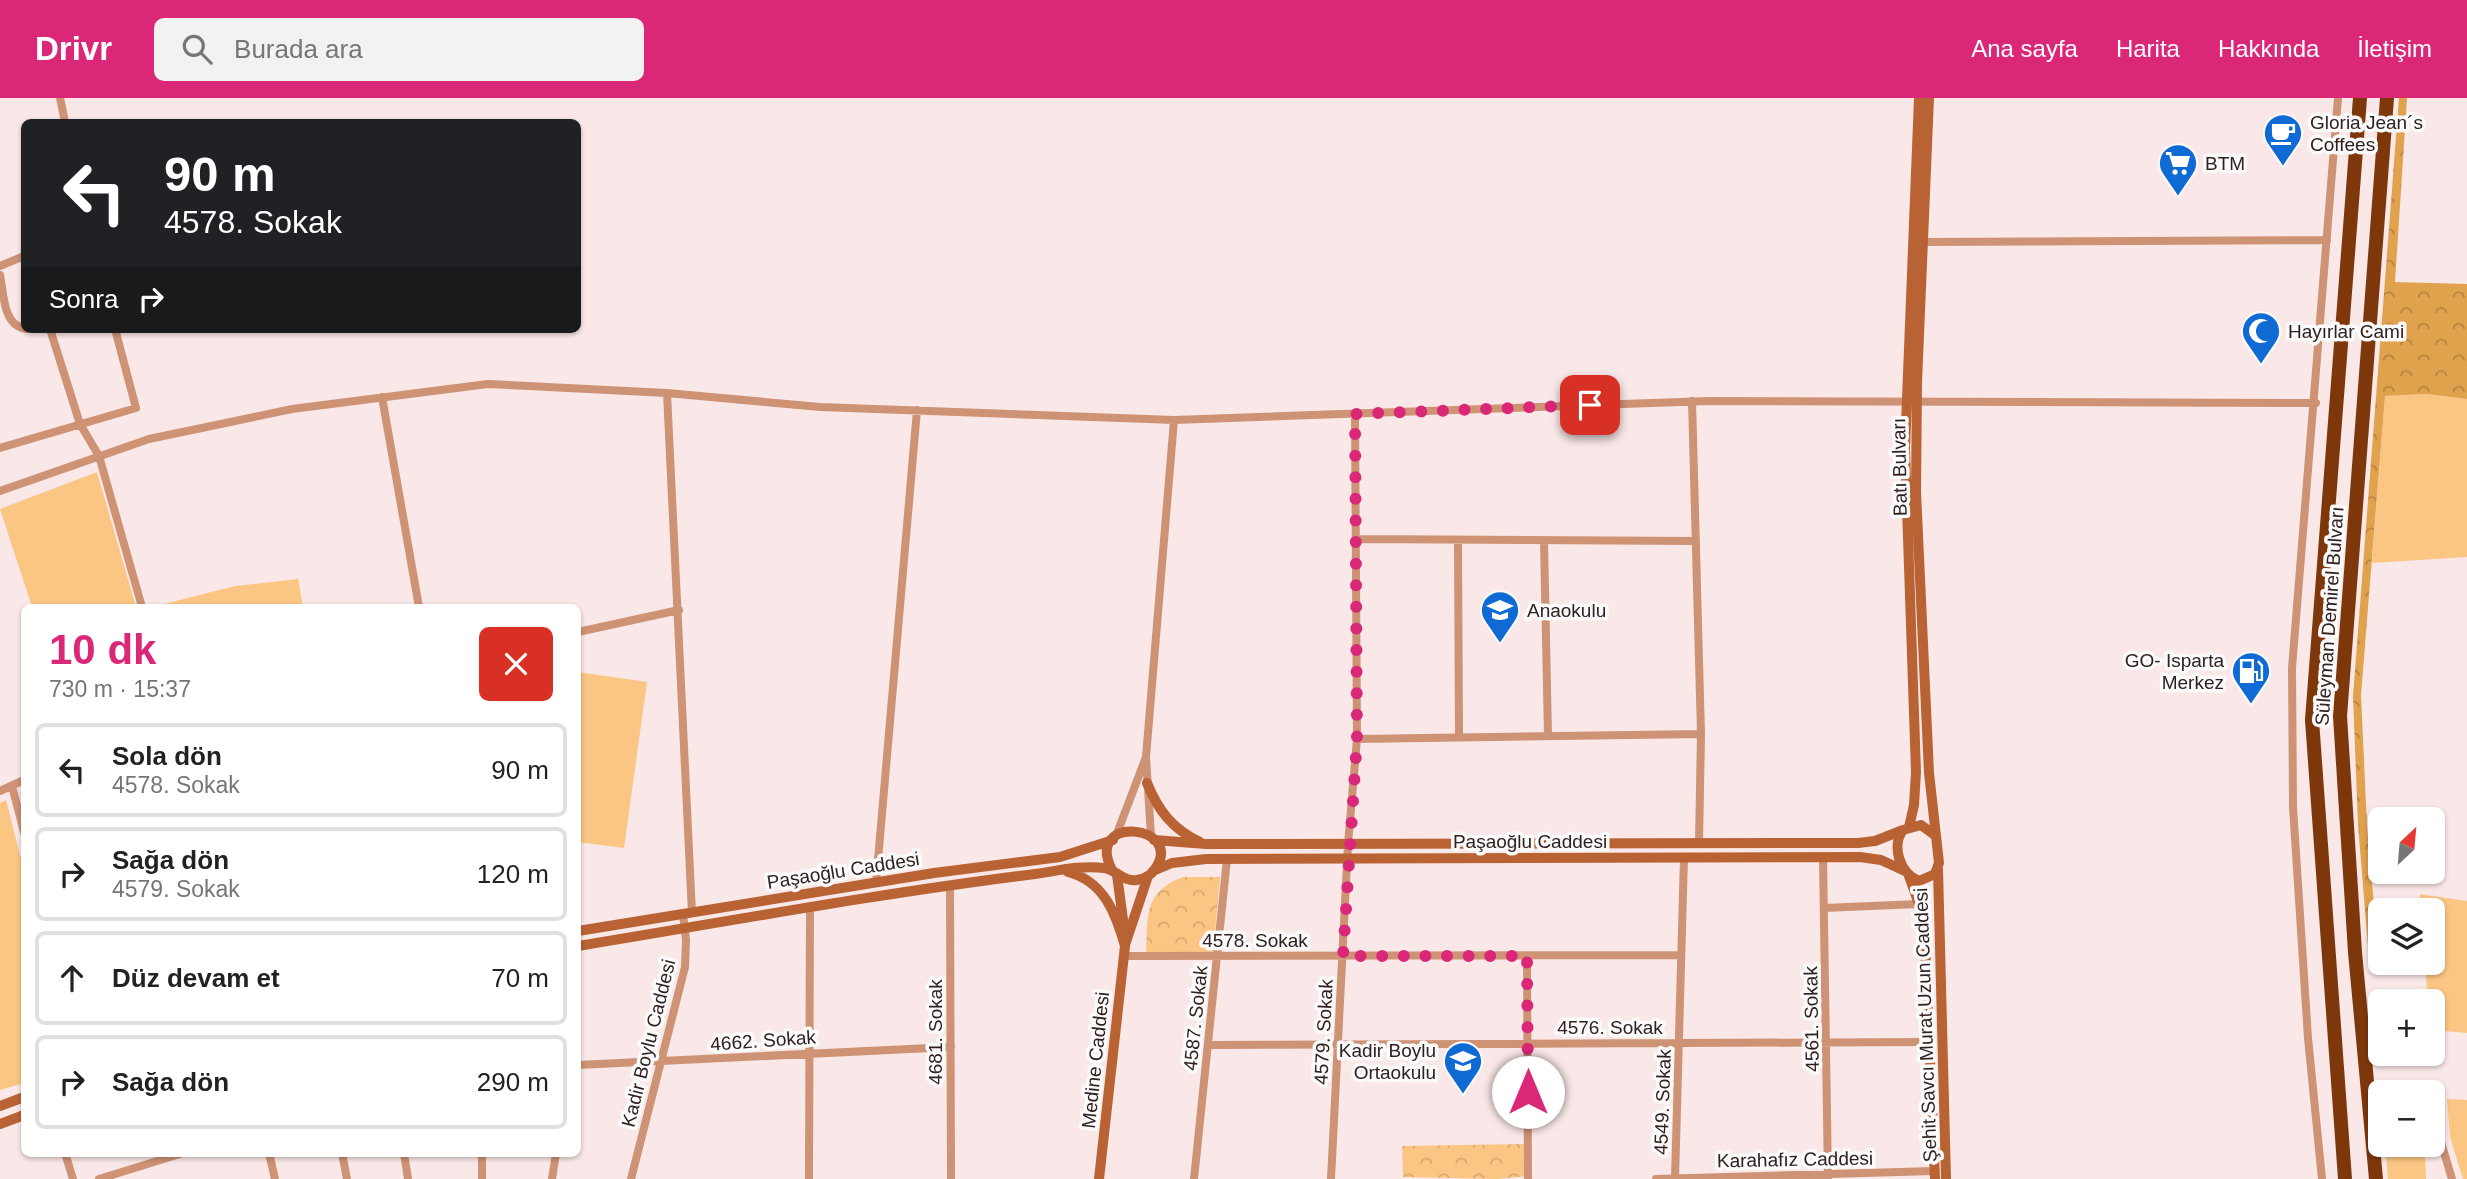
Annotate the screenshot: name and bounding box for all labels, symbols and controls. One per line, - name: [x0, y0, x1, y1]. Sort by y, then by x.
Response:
- search box: [154, 18, 644, 81]
- text: Drivr: [35, 30, 112, 67]
- icon: search: [178, 30, 216, 68]
- text: Burada ara: [234, 34, 363, 64]
- text: Ana sayfa: [1971, 35, 2078, 62]
- text: Harita: [2116, 35, 2180, 62]
- text: Hakkında: [2218, 35, 2319, 62]
- text: İletişim: [2357, 35, 2432, 62]
- cafe icon: Gloria Jean´s Coffees: [2262, 112, 2304, 167]
- place label: Gloria Jean´s Coffees: [2310, 112, 2423, 155]
- supermarket icon: BTM: [2157, 142, 2199, 197]
- icon: left: [49, 147, 140, 238]
- text: 90 m: [164, 147, 276, 201]
- place label: BTM: [2205, 153, 2245, 174]
- text: 4578. Sokak: [164, 204, 342, 240]
- icon: right: [132, 280, 170, 318]
- text: Sonra: [49, 284, 118, 314]
- mosque icon: Hayırlar Cami: [2240, 310, 2282, 365]
- place label: Hayırlar Cami: [2288, 321, 2404, 342]
- pin: [1560, 375, 1620, 435]
- icon: arrive: [1571, 386, 1609, 424]
- street label: Batı Bulvarı: [1888, 418, 1911, 516]
- street label: Süleyman Demirel Bulvarı: [2311, 506, 2348, 726]
- school or university icon: Anaokulu: [1479, 589, 1521, 644]
- place label: Anaokulu: [1527, 600, 1606, 621]
- text: 10 dk: [49, 626, 156, 673]
- button: close: [479, 627, 553, 701]
- place label: GO- Isparta Merkez: [2125, 650, 2224, 693]
- fuel station icon: GO- Isparta Merkez: [2230, 650, 2272, 705]
- text: 730 m · 15:37: [49, 676, 191, 702]
- text: Sola dön: [112, 741, 222, 771]
- icon: left: [53, 751, 91, 789]
- text: 90 m: [491, 755, 549, 785]
- text: 4578. Sokak: [112, 772, 240, 798]
- north arrow: [2368, 807, 2445, 884]
- map controls: [2368, 807, 2445, 1157]
- street label: Paşaoğlu Caddesi: [1453, 831, 1607, 852]
- text: Sağa dön: [112, 845, 229, 875]
- street label: Paşaoğlu Caddesi: [765, 848, 921, 893]
- icon: right: [53, 855, 91, 893]
- text: 120 m: [477, 859, 549, 889]
- text: 4579. Sokak: [112, 876, 240, 902]
- street label: Şehit Savcı Murat Uzun Caddesi: [1910, 887, 1941, 1163]
- button: layers: [2368, 898, 2445, 975]
- street label: 4578. Sokak: [1202, 930, 1308, 951]
- street label: Kadir Boylu Caddesi: [617, 957, 679, 1129]
- icon: ahead: [53, 959, 91, 997]
- text: Düz devam et: [112, 963, 280, 993]
- text: 70 m: [491, 963, 549, 993]
- street label: 4587. Sokak: [1180, 964, 1212, 1072]
- street label: 4561. Sokak: [1800, 966, 1823, 1072]
- street label: 4579. Sokak: [1310, 978, 1337, 1085]
- street label: 4681. Sokak: [925, 979, 946, 1085]
- button: +: [2368, 989, 2445, 1066]
- street label: Medine Caddesi: [1078, 991, 1113, 1129]
- street label: 4576. Sokak: [1557, 1017, 1663, 1038]
- street label: 4662. Sokak: [710, 1026, 817, 1055]
- place label: Kadir Boylu Ortaokulu: [1339, 1040, 1436, 1083]
- school or university icon: Kadir Boylu Ortaokulu: [1442, 1040, 1484, 1095]
- street label: 4549. Sokak: [1650, 1048, 1675, 1155]
- position arrow: [1491, 1055, 1565, 1129]
- icon: right: [53, 1063, 91, 1101]
- text: Sağa dön: [112, 1067, 229, 1097]
- text: 290 m: [477, 1067, 549, 1097]
- button: −: [2368, 1080, 2445, 1157]
- street label: Karahafız Caddesi: [1717, 1148, 1873, 1171]

